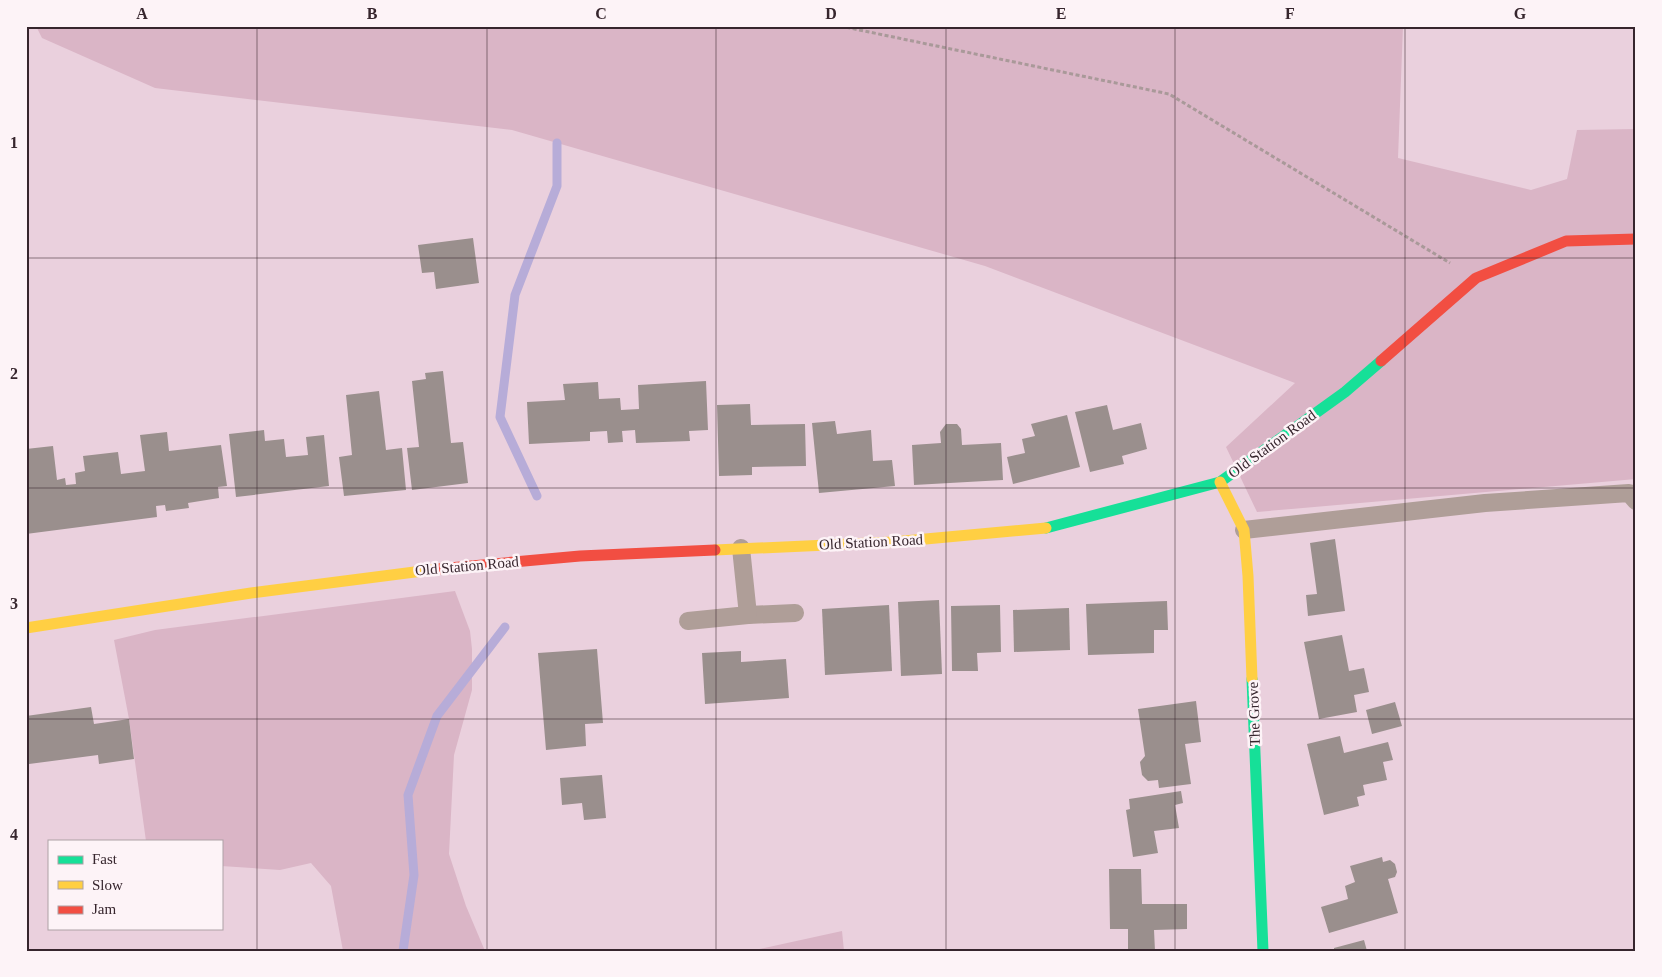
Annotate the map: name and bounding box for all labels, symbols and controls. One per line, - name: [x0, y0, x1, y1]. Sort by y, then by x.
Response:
- text: A: [136, 5, 148, 22]
- text: B: [367, 5, 378, 22]
- text: C: [595, 5, 607, 22]
- text: D: [825, 5, 837, 22]
- text: E: [1056, 5, 1066, 22]
- text: F: [1285, 5, 1295, 22]
- text: G: [1514, 5, 1527, 22]
- text: 1: [10, 134, 18, 151]
- text: 2: [10, 365, 18, 382]
- street label: Old Station Road: [1225, 407, 1319, 481]
- street label: Old Station Road: [819, 531, 924, 553]
- street label: Old Station Road: [414, 553, 520, 579]
- text: 3: [10, 595, 18, 612]
- street label: The Grove: [1245, 681, 1263, 747]
- text: 4: [10, 826, 18, 843]
- legend: [48, 840, 222, 930]
- text: Fast: [92, 851, 118, 867]
- text: Slow: [92, 877, 123, 893]
- text: Jam: [92, 901, 116, 917]

